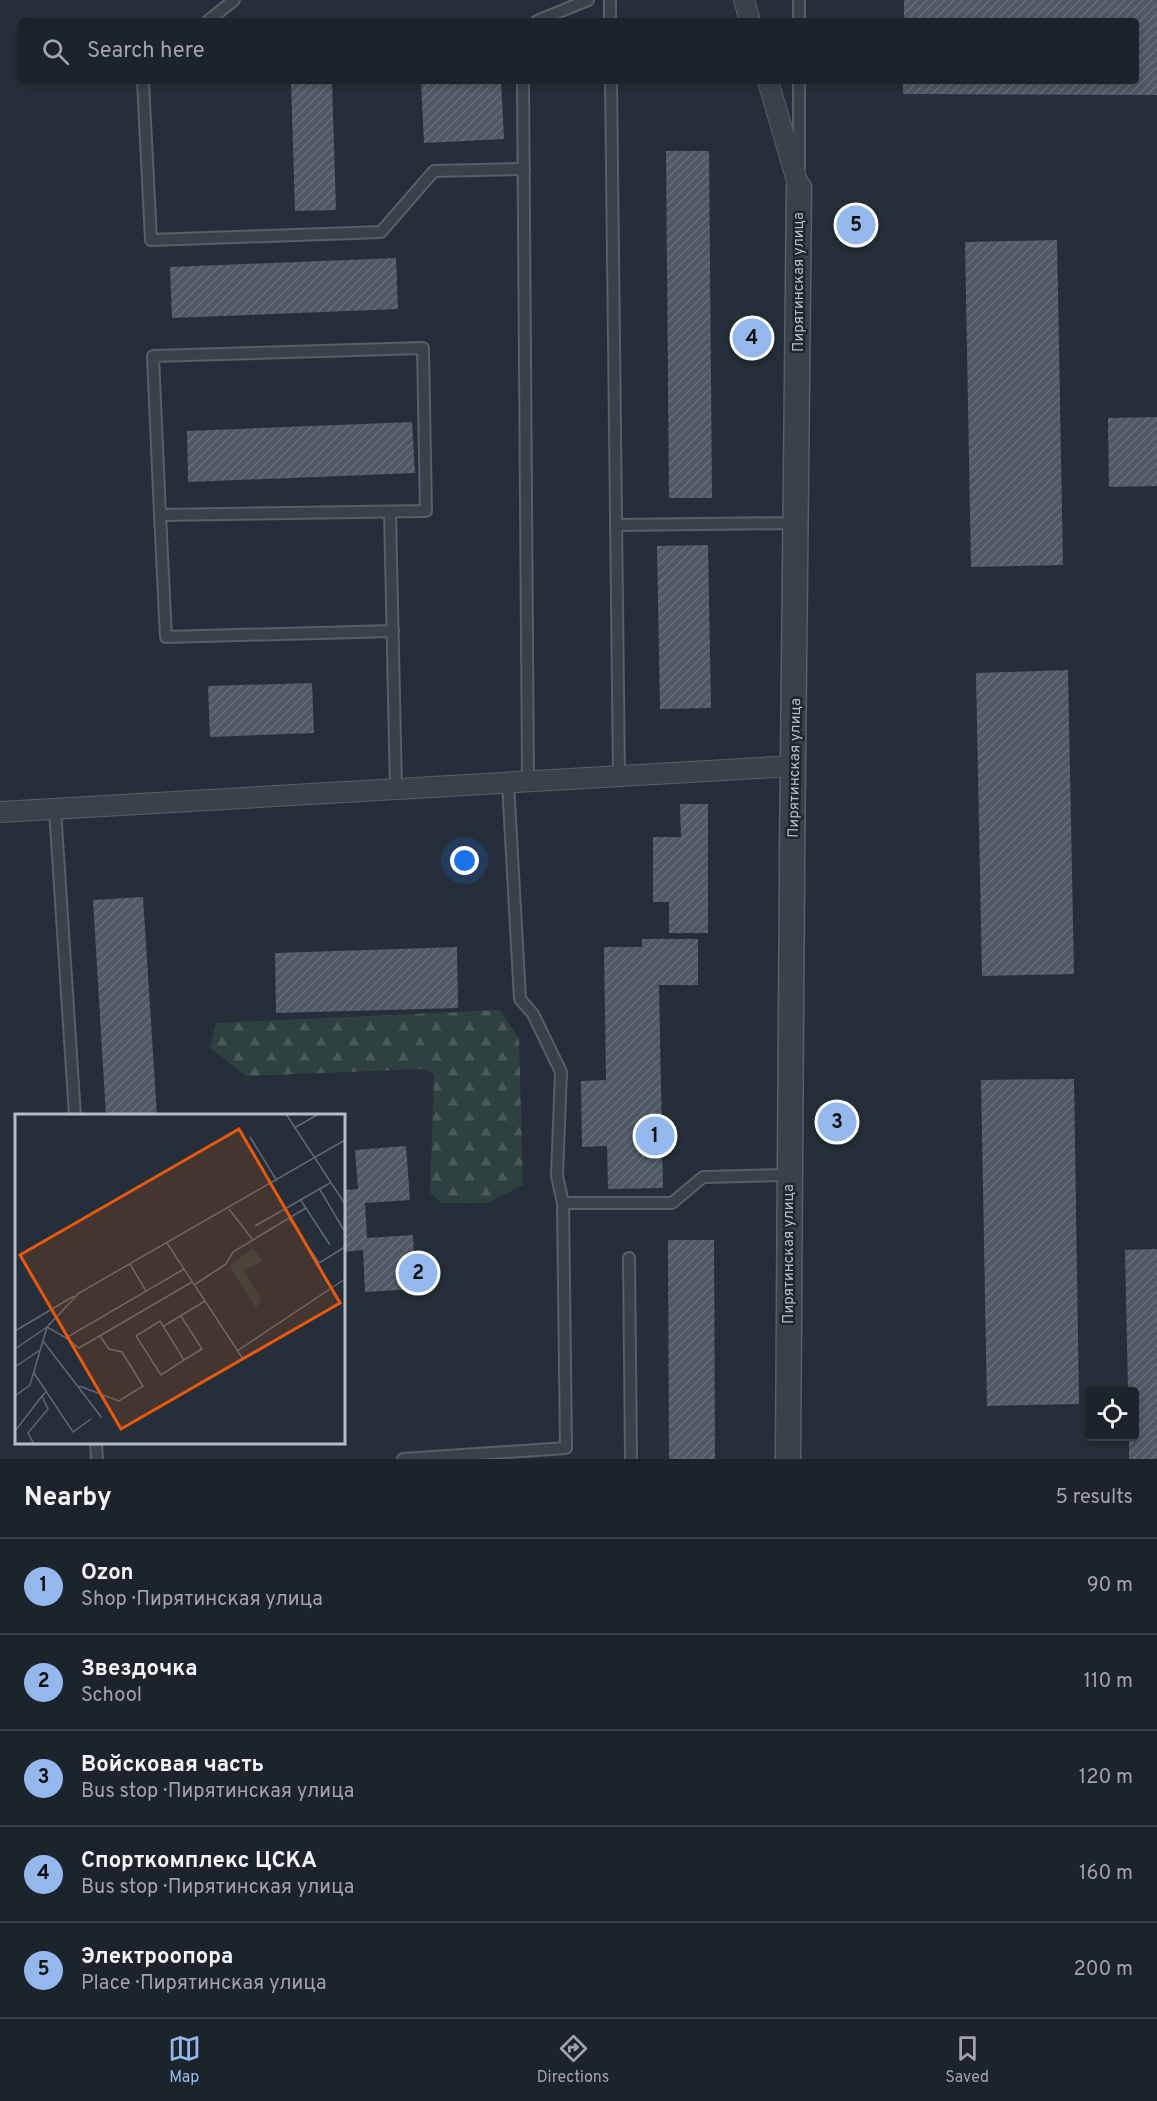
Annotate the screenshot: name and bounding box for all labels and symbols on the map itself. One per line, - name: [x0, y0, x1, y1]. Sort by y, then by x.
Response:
- pin: 5: [836, 202, 876, 248]
- street label: Пирятинская улица: [790, 212, 809, 352]
- pin: 4: [732, 316, 771, 360]
- street label: Пирятинская улица: [785, 698, 806, 838]
- your location: [450, 846, 479, 875]
- pin: 3: [818, 1100, 856, 1144]
- inset map: [15, 1114, 345, 1444]
- pin: 1: [636, 1114, 674, 1158]
- street label: Пирятинская улица: [780, 1184, 799, 1324]
- pin: 2: [398, 1250, 438, 1296]

